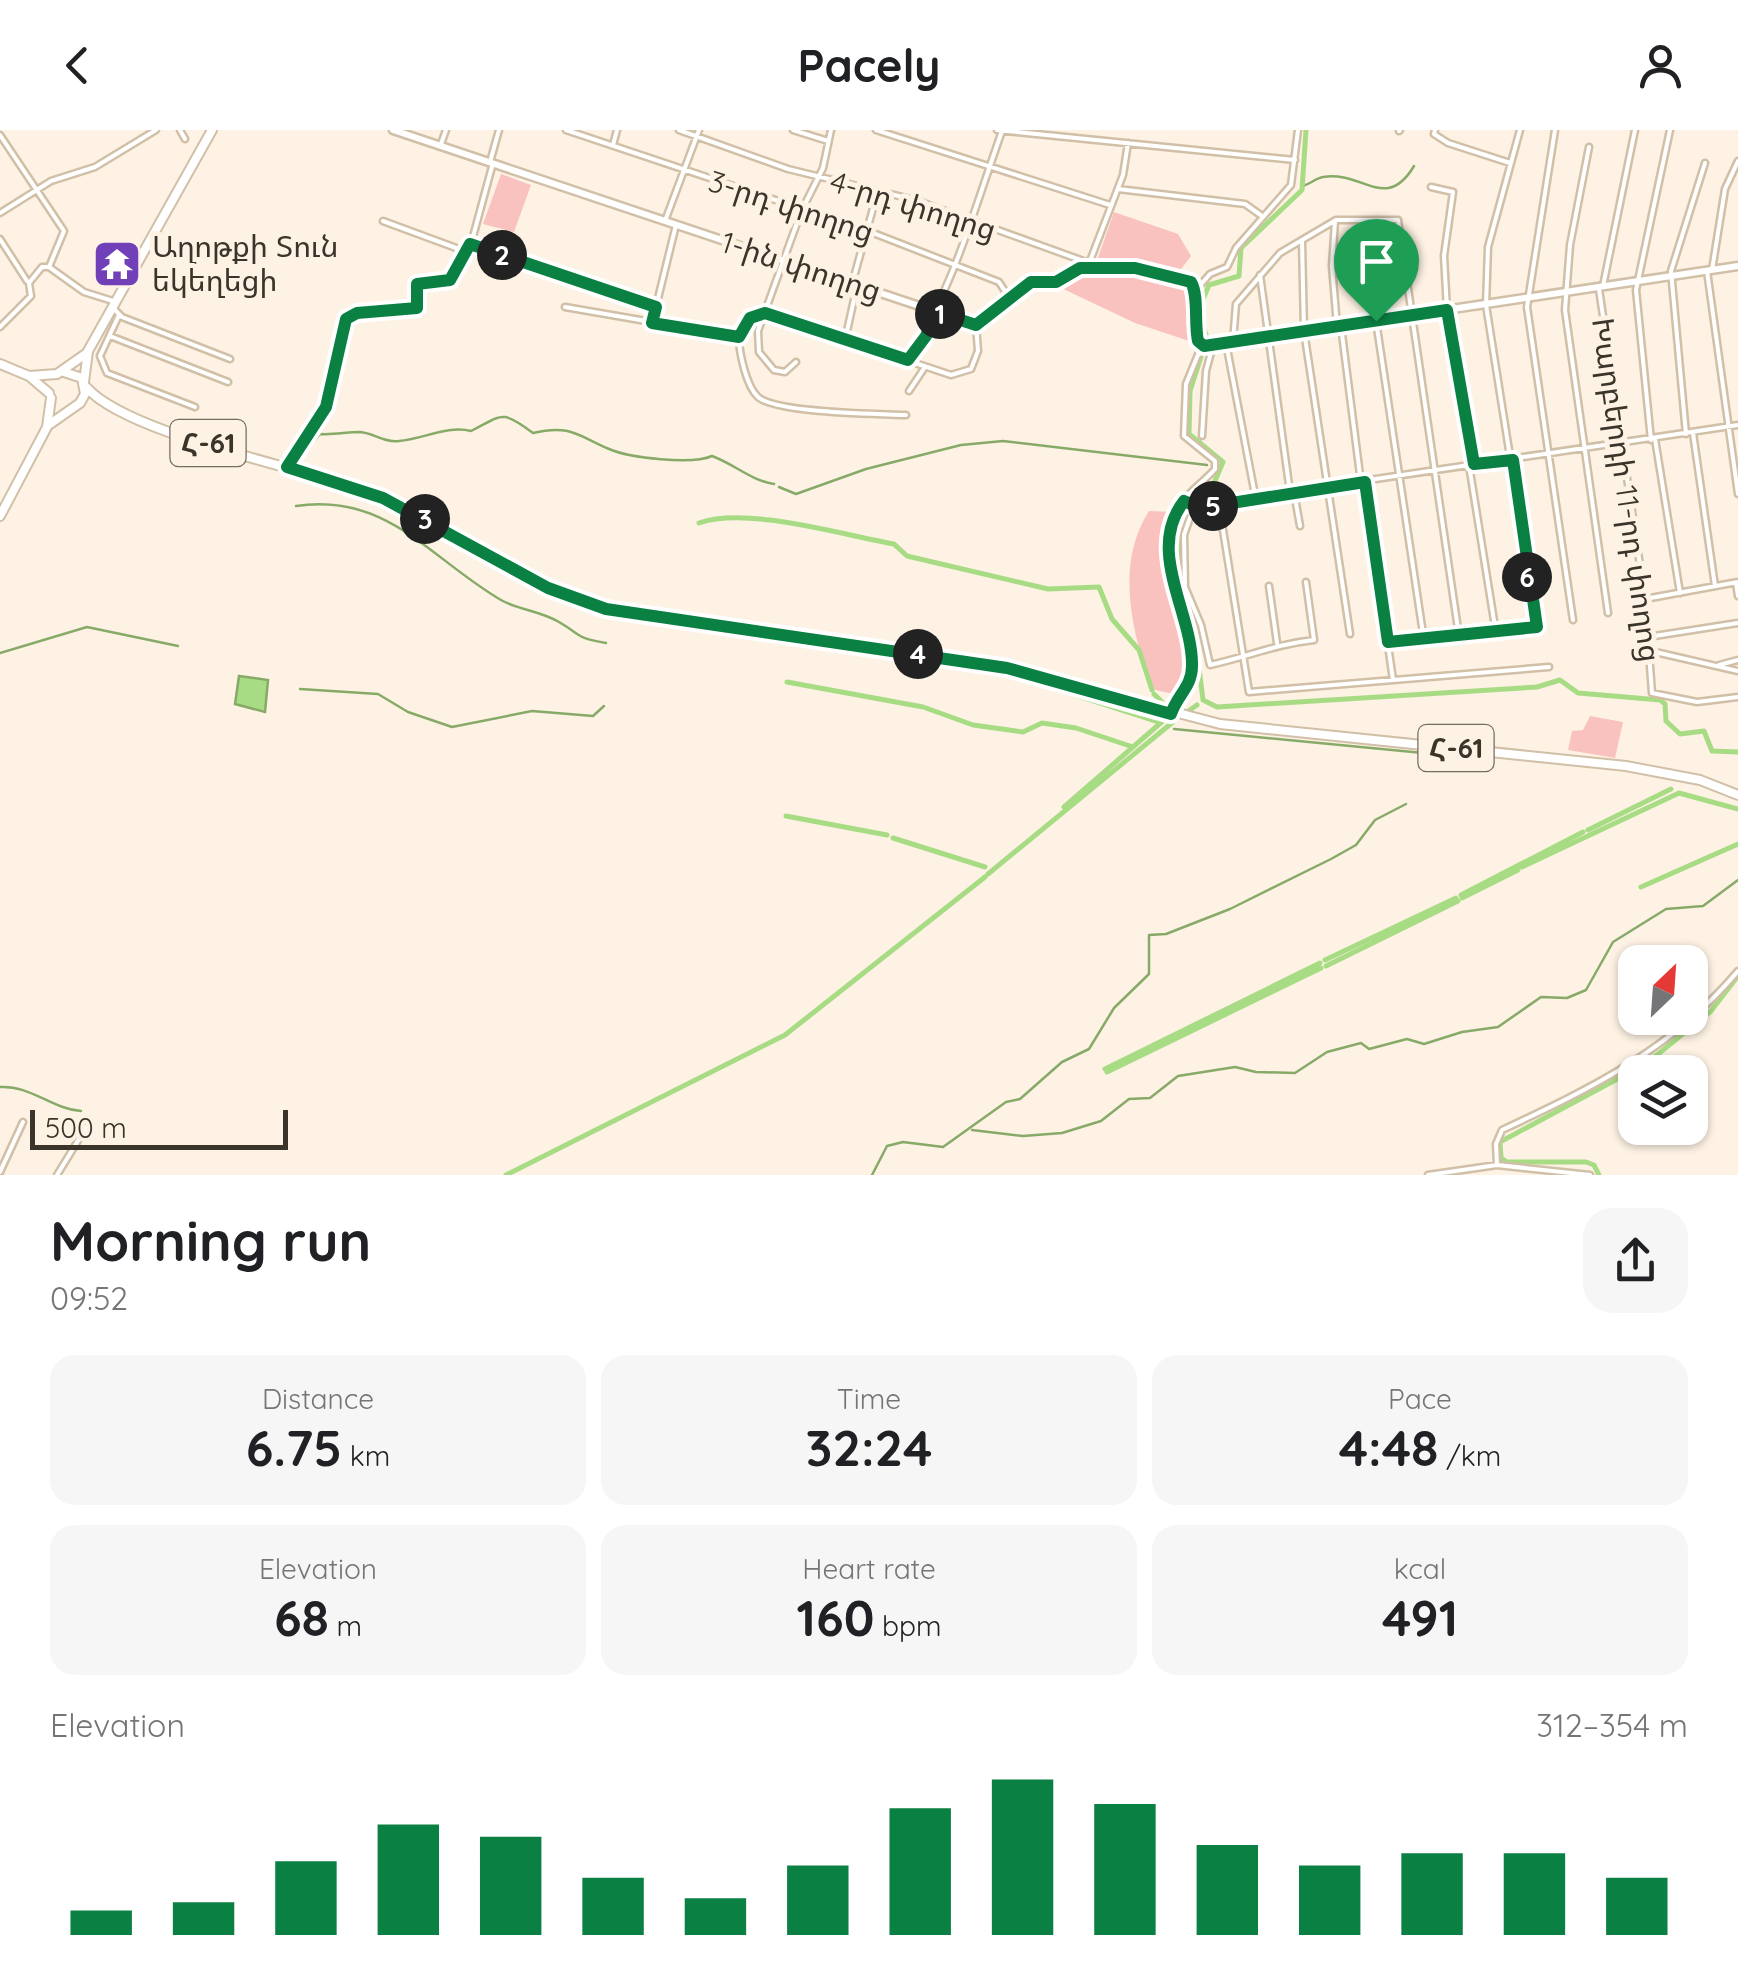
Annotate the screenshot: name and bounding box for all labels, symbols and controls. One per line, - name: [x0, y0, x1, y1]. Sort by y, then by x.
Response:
- text: Pacely: [797, 37, 941, 93]
- icon: back: [50, 38, 105, 93]
- icon: person: [1633, 38, 1688, 93]
- street label: 3-րդ փողոց: [704, 161, 879, 251]
- street label: 4-րդ փողոց: [826, 162, 1001, 248]
- pin: [1334, 219, 1419, 322]
- street label: 1-ին փողոց: [717, 222, 886, 310]
- place label: Աղոթքի Տուն եկեղեցի: [152, 227, 338, 299]
- pin: 2: [477, 230, 527, 280]
- icon: arrive: [1349, 234, 1404, 289]
- text: 2: [494, 237, 510, 272]
- temple icon: Աղոթքի Տուն եկեղեցի: [91, 238, 143, 290]
- pin: 1: [915, 289, 965, 339]
- text: 1: [935, 296, 945, 331]
- street label: Խարբերդի 11-րդ փողոց: [1584, 315, 1670, 664]
- road number: Հ-61: [170, 420, 246, 466]
- pin: 5: [1188, 481, 1238, 531]
- text: 5: [1205, 488, 1221, 523]
- pin: 3: [400, 494, 450, 544]
- text: 3: [417, 501, 433, 536]
- pin: 6: [1502, 552, 1552, 602]
- text: 6: [1519, 559, 1535, 594]
- pin: 4: [893, 629, 943, 679]
- text: 4: [910, 636, 926, 671]
- road number: Հ-61: [1418, 725, 1494, 771]
- north arrow: [1618, 945, 1708, 1035]
- map controls: [1618, 945, 1708, 1145]
- button: layers: [1618, 1055, 1708, 1145]
- scale bar: [30, 1105, 288, 1150]
- text: 500 m: [45, 1110, 127, 1145]
- text: Morning run: [50, 1206, 371, 1275]
- button: share: [1583, 1208, 1688, 1313]
- text: 09:52: [50, 1278, 128, 1318]
- text: Distance: [262, 1381, 374, 1416]
- text: Time: [837, 1381, 901, 1416]
- text: Pace: [1388, 1381, 1452, 1416]
- text: 6.75: [246, 1416, 342, 1479]
- text: 32:24: [806, 1416, 932, 1479]
- text: 4:48: [1339, 1416, 1439, 1479]
- text: km: [342, 1438, 390, 1473]
- text: /km: [1439, 1438, 1501, 1473]
- text: Elevation: [259, 1551, 377, 1586]
- text: Heart rate: [802, 1551, 936, 1586]
- text: kcal: [1394, 1551, 1446, 1586]
- text: 68: [274, 1586, 329, 1649]
- text: 160: [797, 1586, 874, 1649]
- text: 491: [1382, 1586, 1458, 1649]
- text: m: [329, 1608, 362, 1643]
- text: bpm: [874, 1608, 941, 1643]
- text: Elevation: [50, 1705, 185, 1745]
- text: 312–354 m: [1536, 1705, 1688, 1745]

